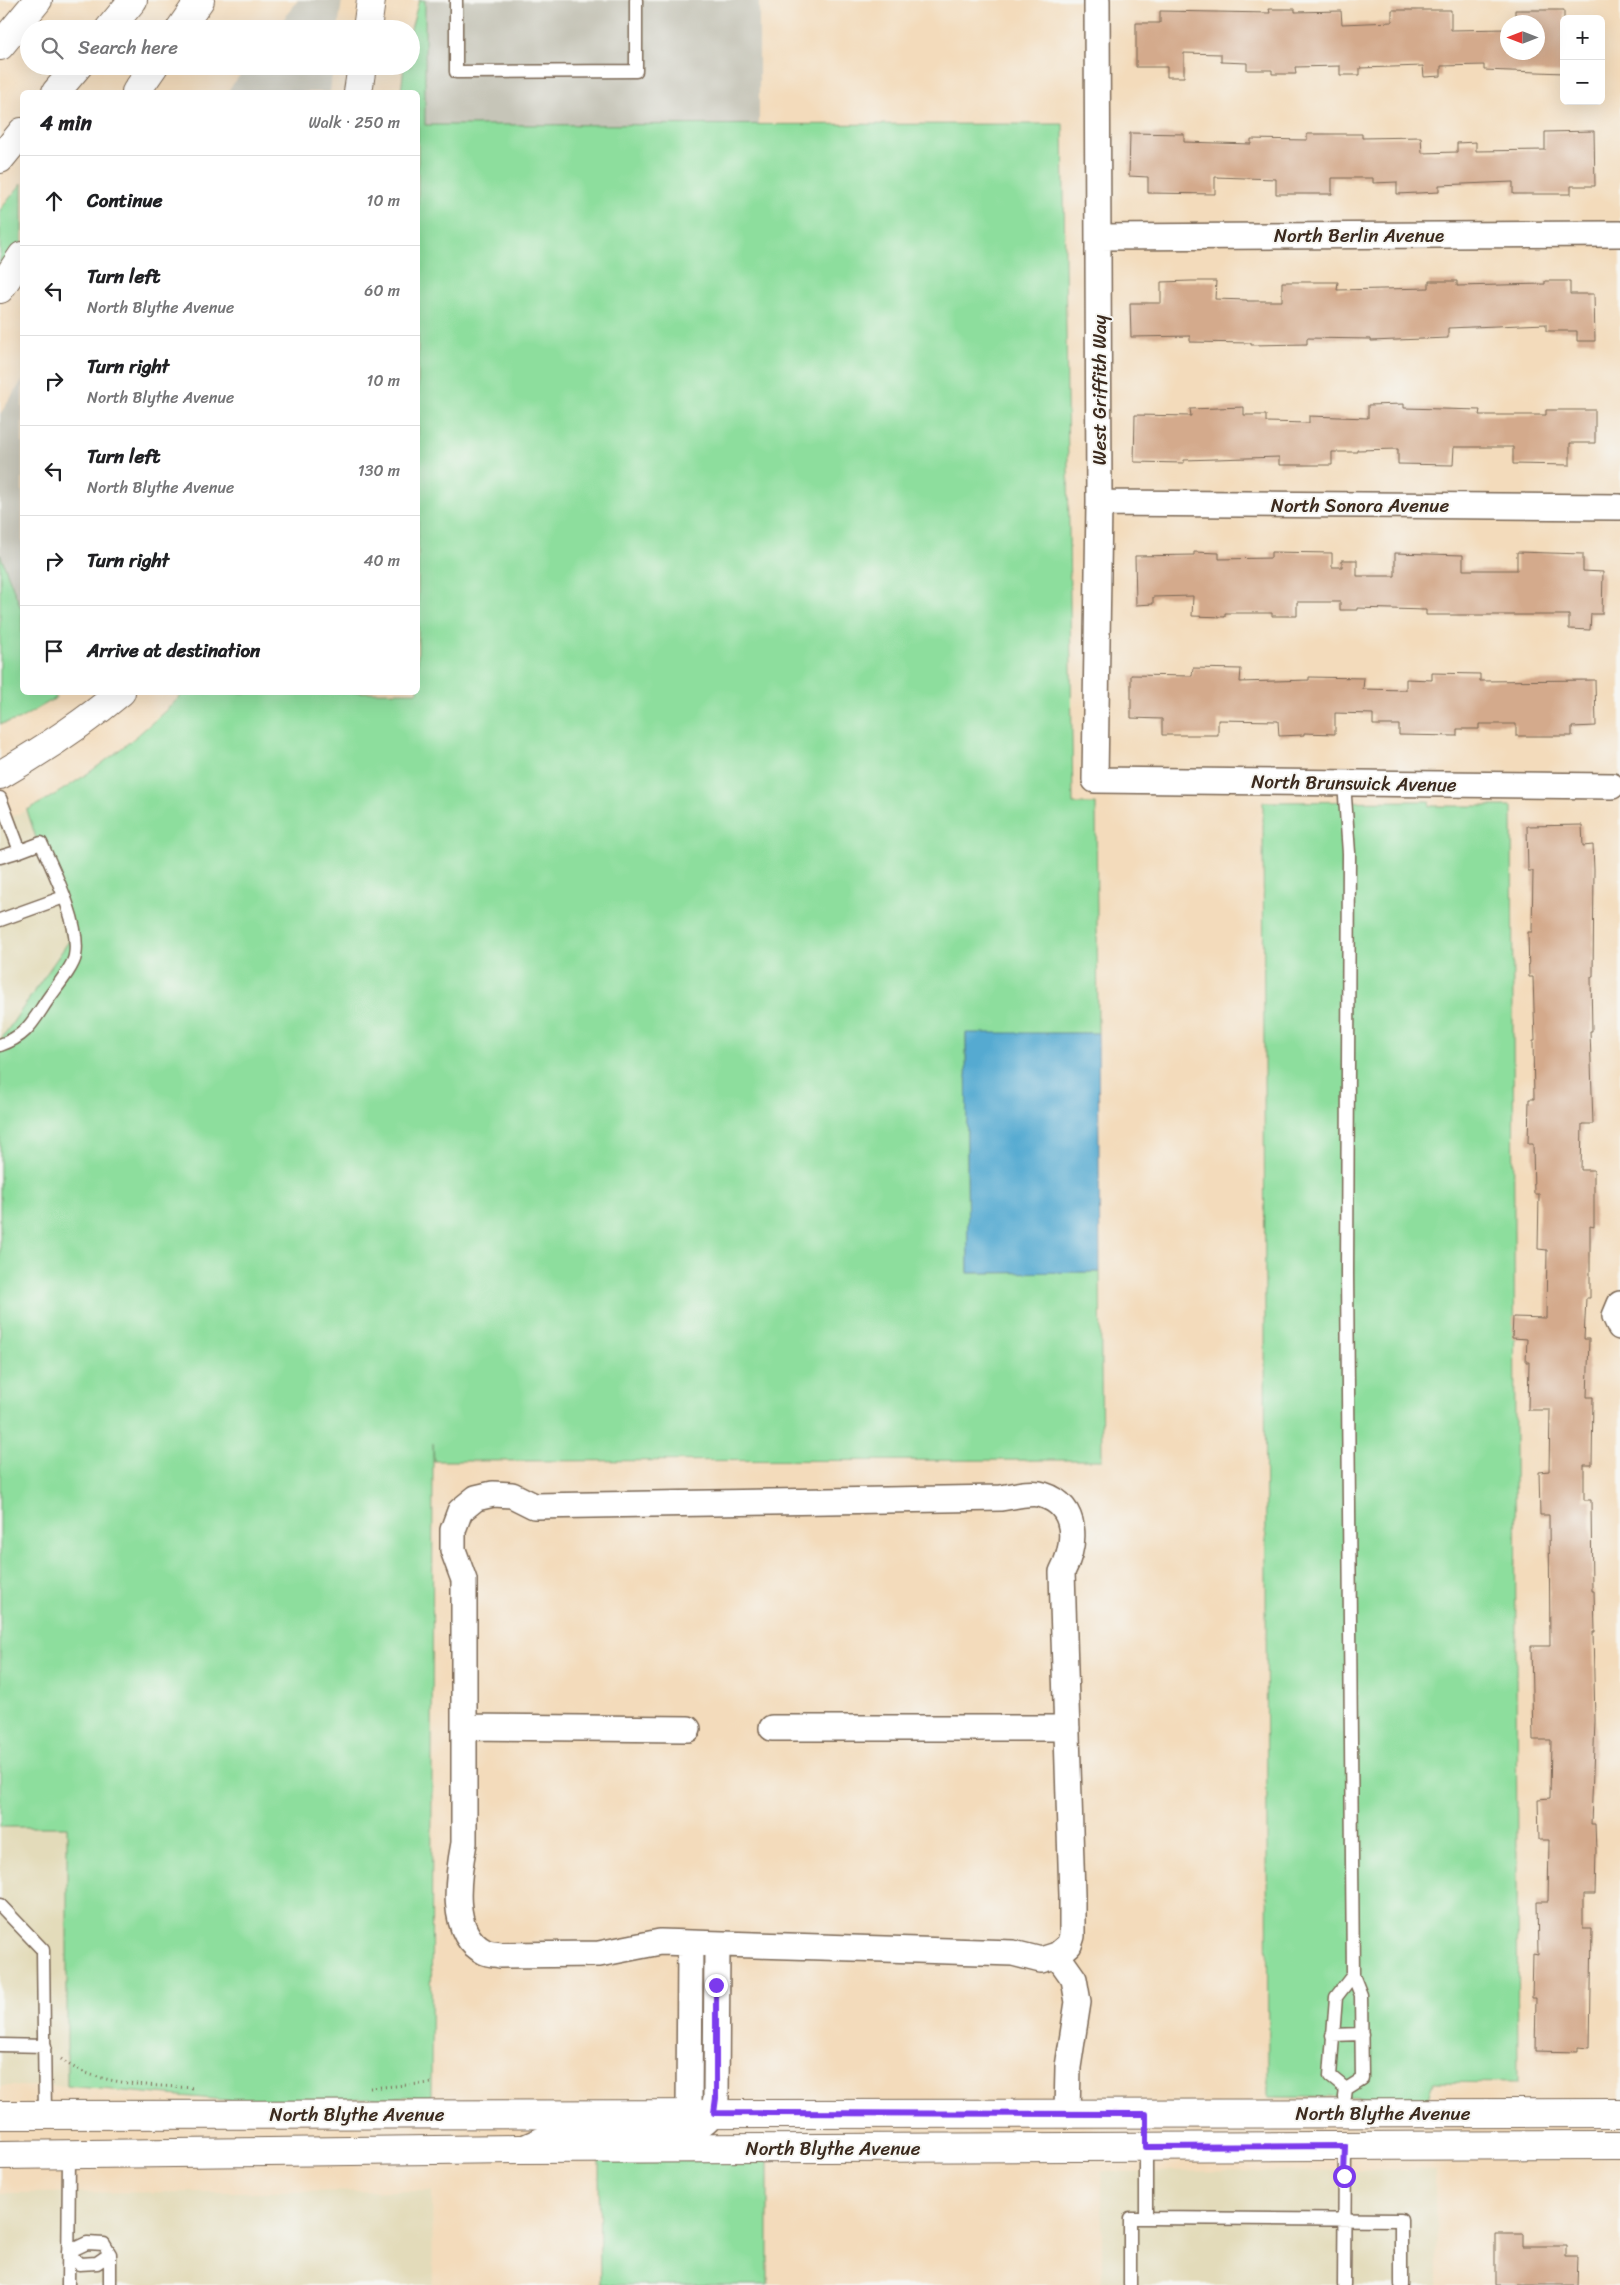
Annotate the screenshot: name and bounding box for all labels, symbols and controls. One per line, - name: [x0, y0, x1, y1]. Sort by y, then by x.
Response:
- north arrow: [1500, 15, 1545, 60]
- map controls: [1560, 15, 1605, 105]
- button: +: [1560, 15, 1605, 60]
- search box: [20, 20, 420, 75]
- text: Search here: [78, 31, 178, 64]
- icon: search: [38, 34, 66, 62]
- button: −: [1560, 60, 1605, 105]
- text: 4 min: [40, 104, 92, 142]
- text: Walk · 250 m: [308, 108, 400, 137]
- text: Continue: [87, 184, 163, 217]
- text: 10 m: [367, 186, 400, 215]
- icon: ahead: [40, 187, 68, 215]
- street label: North Berlin Avenue: [1274, 219, 1444, 252]
- text: Turn left: [87, 260, 160, 293]
- text: 60 m: [364, 276, 400, 305]
- icon: left: [40, 277, 68, 305]
- text: North Blythe Avenue: [87, 293, 234, 322]
- street label: West Griffith Way: [1083, 315, 1116, 465]
- text: Turn right: [87, 350, 169, 383]
- text: 10 m: [367, 366, 400, 395]
- icon: right: [40, 367, 68, 395]
- text: North Blythe Avenue: [87, 383, 234, 412]
- text: Turn left: [87, 440, 160, 473]
- text: 130 m: [358, 456, 400, 485]
- icon: left: [40, 457, 68, 485]
- text: North Blythe Avenue: [87, 473, 234, 502]
- street label: North Sonora Avenue: [1271, 489, 1450, 522]
- text: Turn right: [87, 544, 169, 577]
- text: 40 m: [363, 546, 400, 575]
- icon: right: [40, 547, 68, 575]
- text: Arrive at destination: [87, 634, 260, 667]
- icon: arrive: [40, 637, 68, 665]
- street label: North Brunswick Avenue: [1251, 765, 1457, 801]
- route end: [705, 1974, 728, 1997]
- street label: North Blythe Avenue: [1296, 2097, 1471, 2130]
- street label: North Blythe Avenue: [270, 2098, 445, 2131]
- street label: North Blythe Avenue: [746, 2132, 921, 2165]
- route start: [1333, 2165, 1356, 2188]

